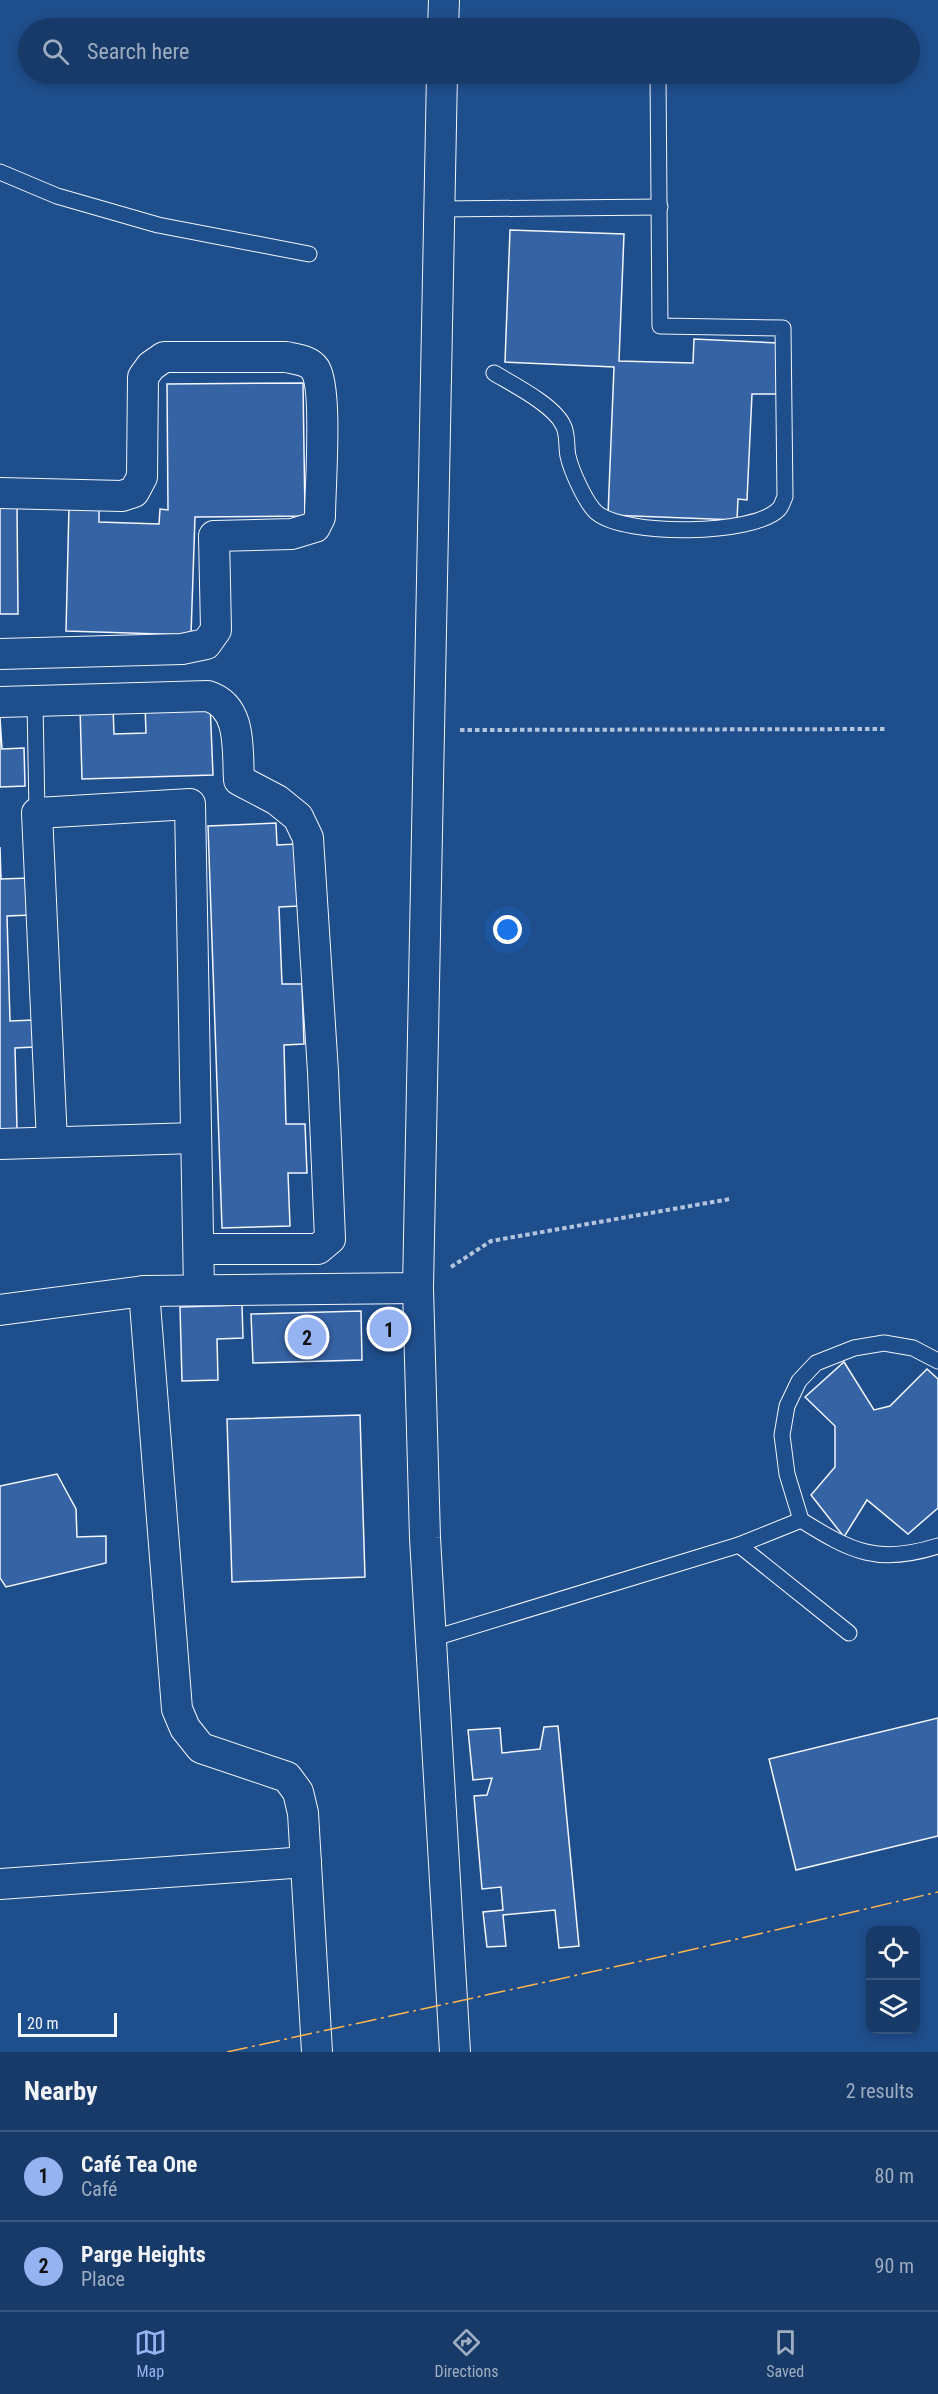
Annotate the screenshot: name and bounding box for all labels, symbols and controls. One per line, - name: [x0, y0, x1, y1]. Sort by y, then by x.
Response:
- search box: [18, 18, 920, 84]
- icon: search: [39, 35, 72, 68]
- text: Search here: [87, 39, 189, 64]
- your location: [493, 915, 522, 944]
- pin: 1: [370, 1306, 408, 1352]
- pin: 2: [288, 1314, 326, 1360]
- map controls: [866, 1926, 920, 2034]
- button: locate: [866, 1926, 920, 1980]
- button: layers: [866, 1980, 920, 2034]
- scale bar: [18, 2010, 117, 2038]
- text: 20 m: [27, 2014, 59, 2033]
- text: Nearby: [24, 2076, 98, 2106]
- text: 2 results: [846, 2079, 914, 2103]
- text: Café Tea One: [81, 2152, 197, 2177]
- text: 1: [38, 2164, 49, 2188]
- text: 80 m: [875, 2164, 914, 2188]
- text: Café: [81, 2177, 117, 2201]
- text: Parge Heights: [81, 2242, 206, 2267]
- text: 2: [38, 2254, 49, 2278]
- text: 90 m: [875, 2254, 914, 2278]
- text: Place: [81, 2267, 125, 2291]
- tab: Map: [134, 2326, 167, 2381]
- tab: Directions: [435, 2326, 498, 2381]
- tab: Saved: [766, 2326, 804, 2381]

